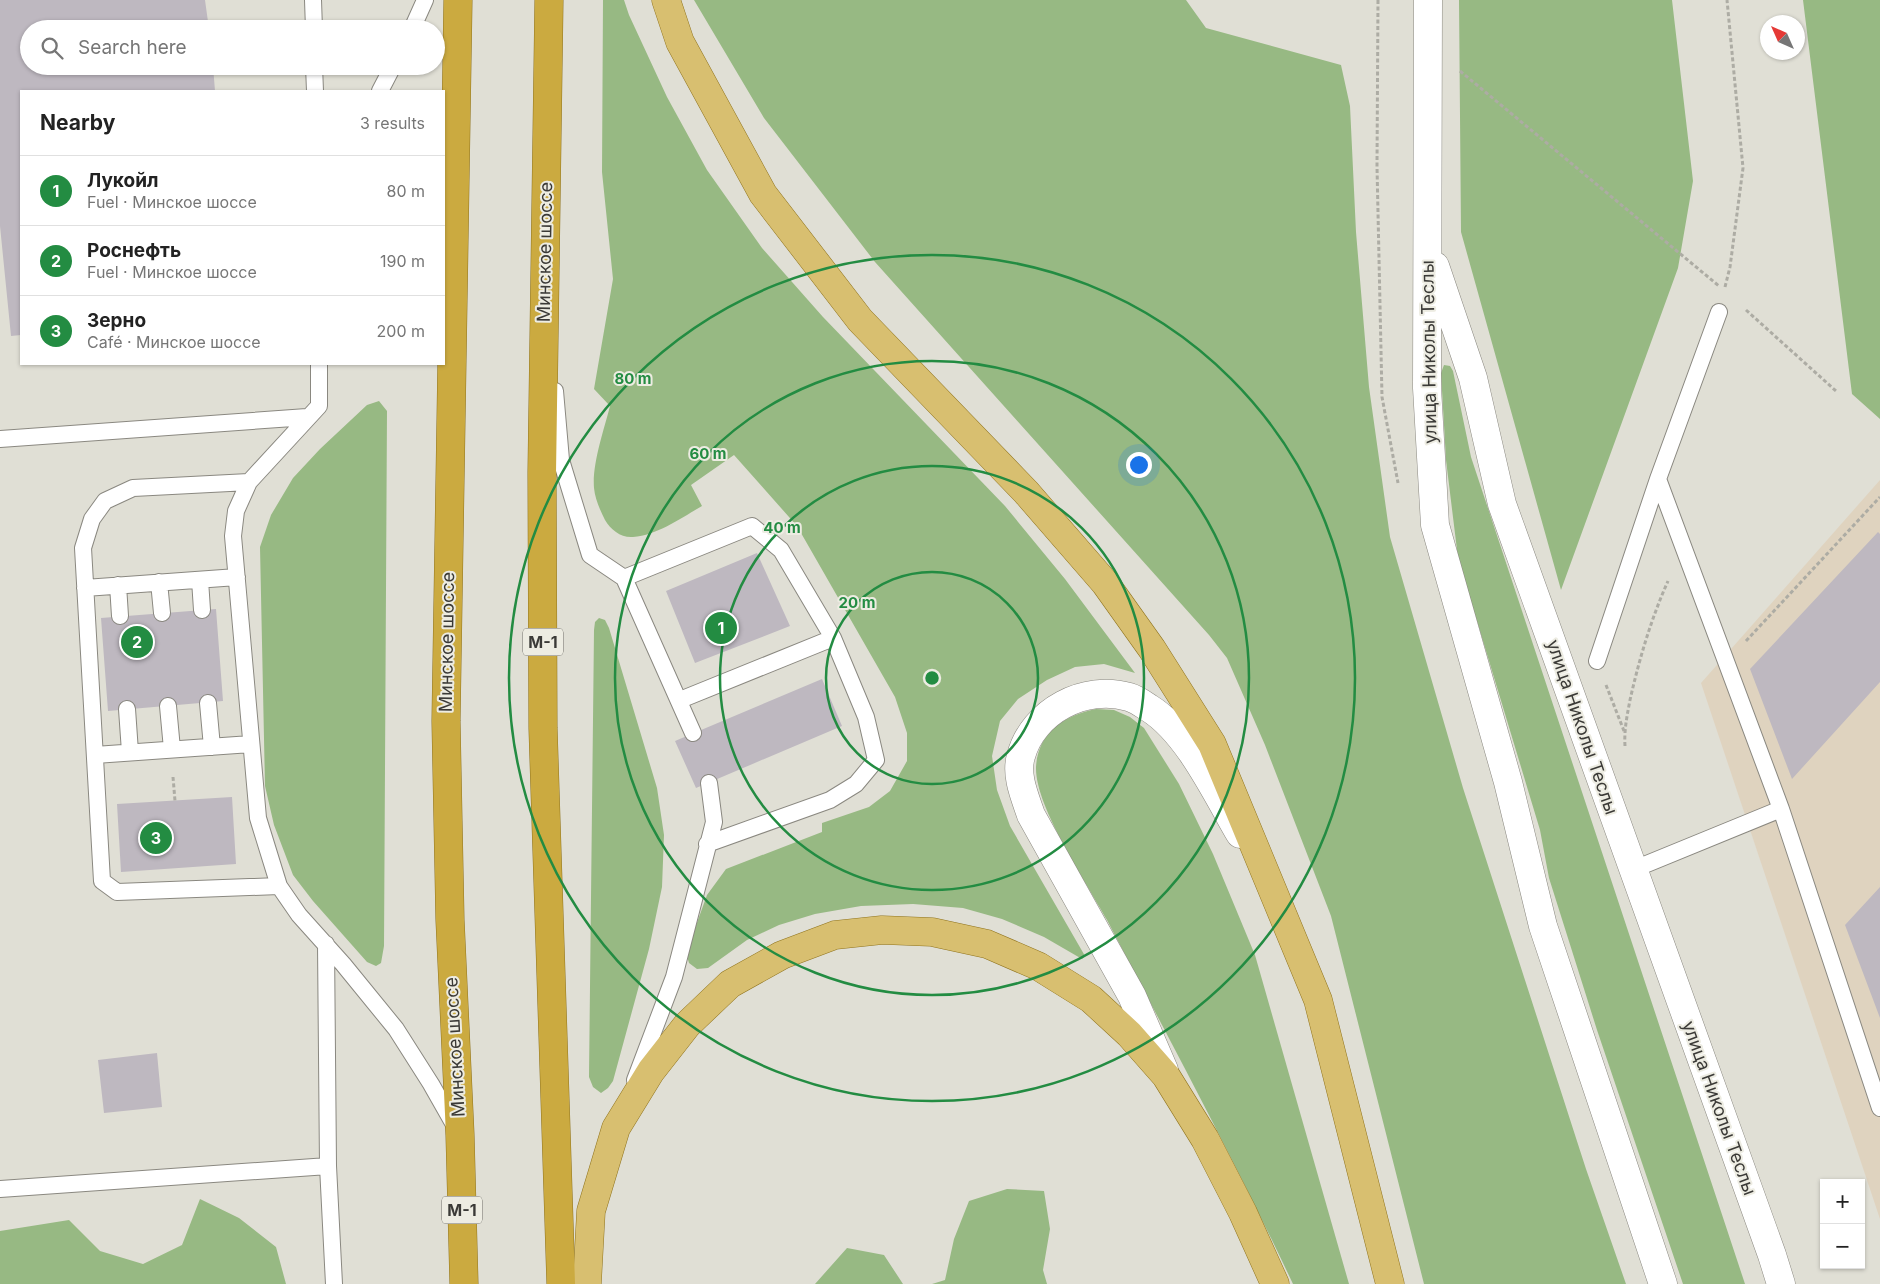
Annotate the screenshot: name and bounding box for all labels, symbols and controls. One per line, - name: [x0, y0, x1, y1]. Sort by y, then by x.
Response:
- north arrow: [1760, 15, 1805, 60]
- search box: [20, 20, 445, 75]
- icon: search: [38, 34, 66, 62]
- text: Search here: [78, 36, 187, 59]
- text: Nearby: [40, 110, 115, 135]
- text: 3 results: [360, 113, 425, 133]
- text: Лукойл: [87, 169, 158, 192]
- text: 1: [53, 181, 59, 201]
- text: 80 m: [386, 181, 425, 201]
- street label: Минское шоссе: [533, 182, 556, 322]
- text: Fuel · Минское шоссе: [87, 192, 257, 212]
- text: Роснефть: [87, 239, 181, 262]
- text: 2: [51, 251, 61, 271]
- text: 190 m: [380, 251, 425, 271]
- street label: улица Николы Теслы: [1416, 260, 1441, 444]
- text: Fuel · Минское шоссе: [87, 262, 257, 282]
- text: Зерно: [87, 309, 146, 332]
- text: 3: [51, 321, 61, 341]
- text: 200 m: [377, 321, 425, 341]
- text: Café · Минское шоссе: [87, 332, 261, 352]
- text: 80 m: [614, 369, 652, 388]
- text: 60 m: [689, 444, 727, 463]
- your location: [1126, 452, 1152, 478]
- text: 40 m: [763, 518, 801, 537]
- street label: Минское шоссе: [435, 572, 458, 712]
- text: 20 m: [839, 593, 875, 612]
- pin: 1: [705, 609, 737, 647]
- pin: 2: [121, 623, 153, 661]
- road number: М-1: [523, 628, 563, 656]
- street label: улица Николы Теслы: [1543, 637, 1622, 817]
- centre of rings: [923, 669, 941, 687]
- pin: 3: [140, 819, 172, 857]
- street label: Минское шоссе: [440, 976, 469, 1118]
- street label: улица Николы Теслы: [1678, 1018, 1761, 1198]
- map controls: [1820, 1179, 1865, 1269]
- button: +: [1820, 1179, 1865, 1224]
- road number: М-1: [442, 1196, 482, 1224]
- button: −: [1820, 1224, 1865, 1269]

